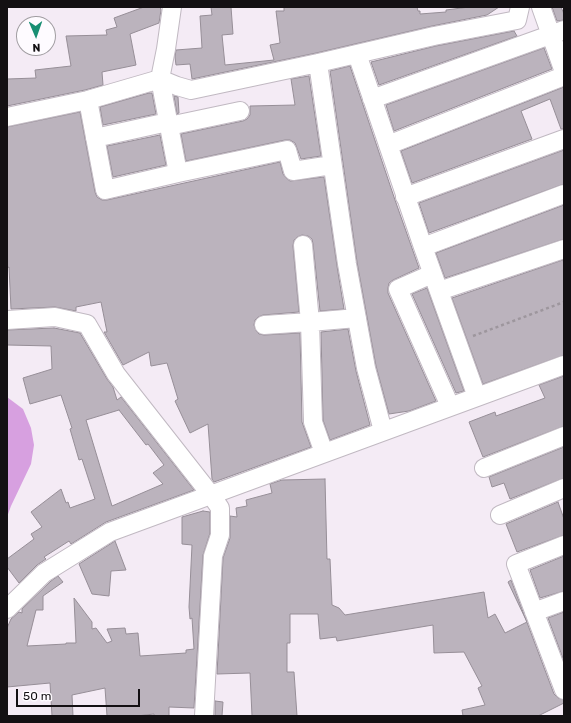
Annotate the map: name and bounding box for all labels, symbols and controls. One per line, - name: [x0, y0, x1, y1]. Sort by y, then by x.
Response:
- north arrow: [16, 16, 56, 56]
- text: N: [32, 41, 41, 54]
- scale bar: [18, 681, 142, 707]
- text: 50 m: [23, 689, 51, 703]

